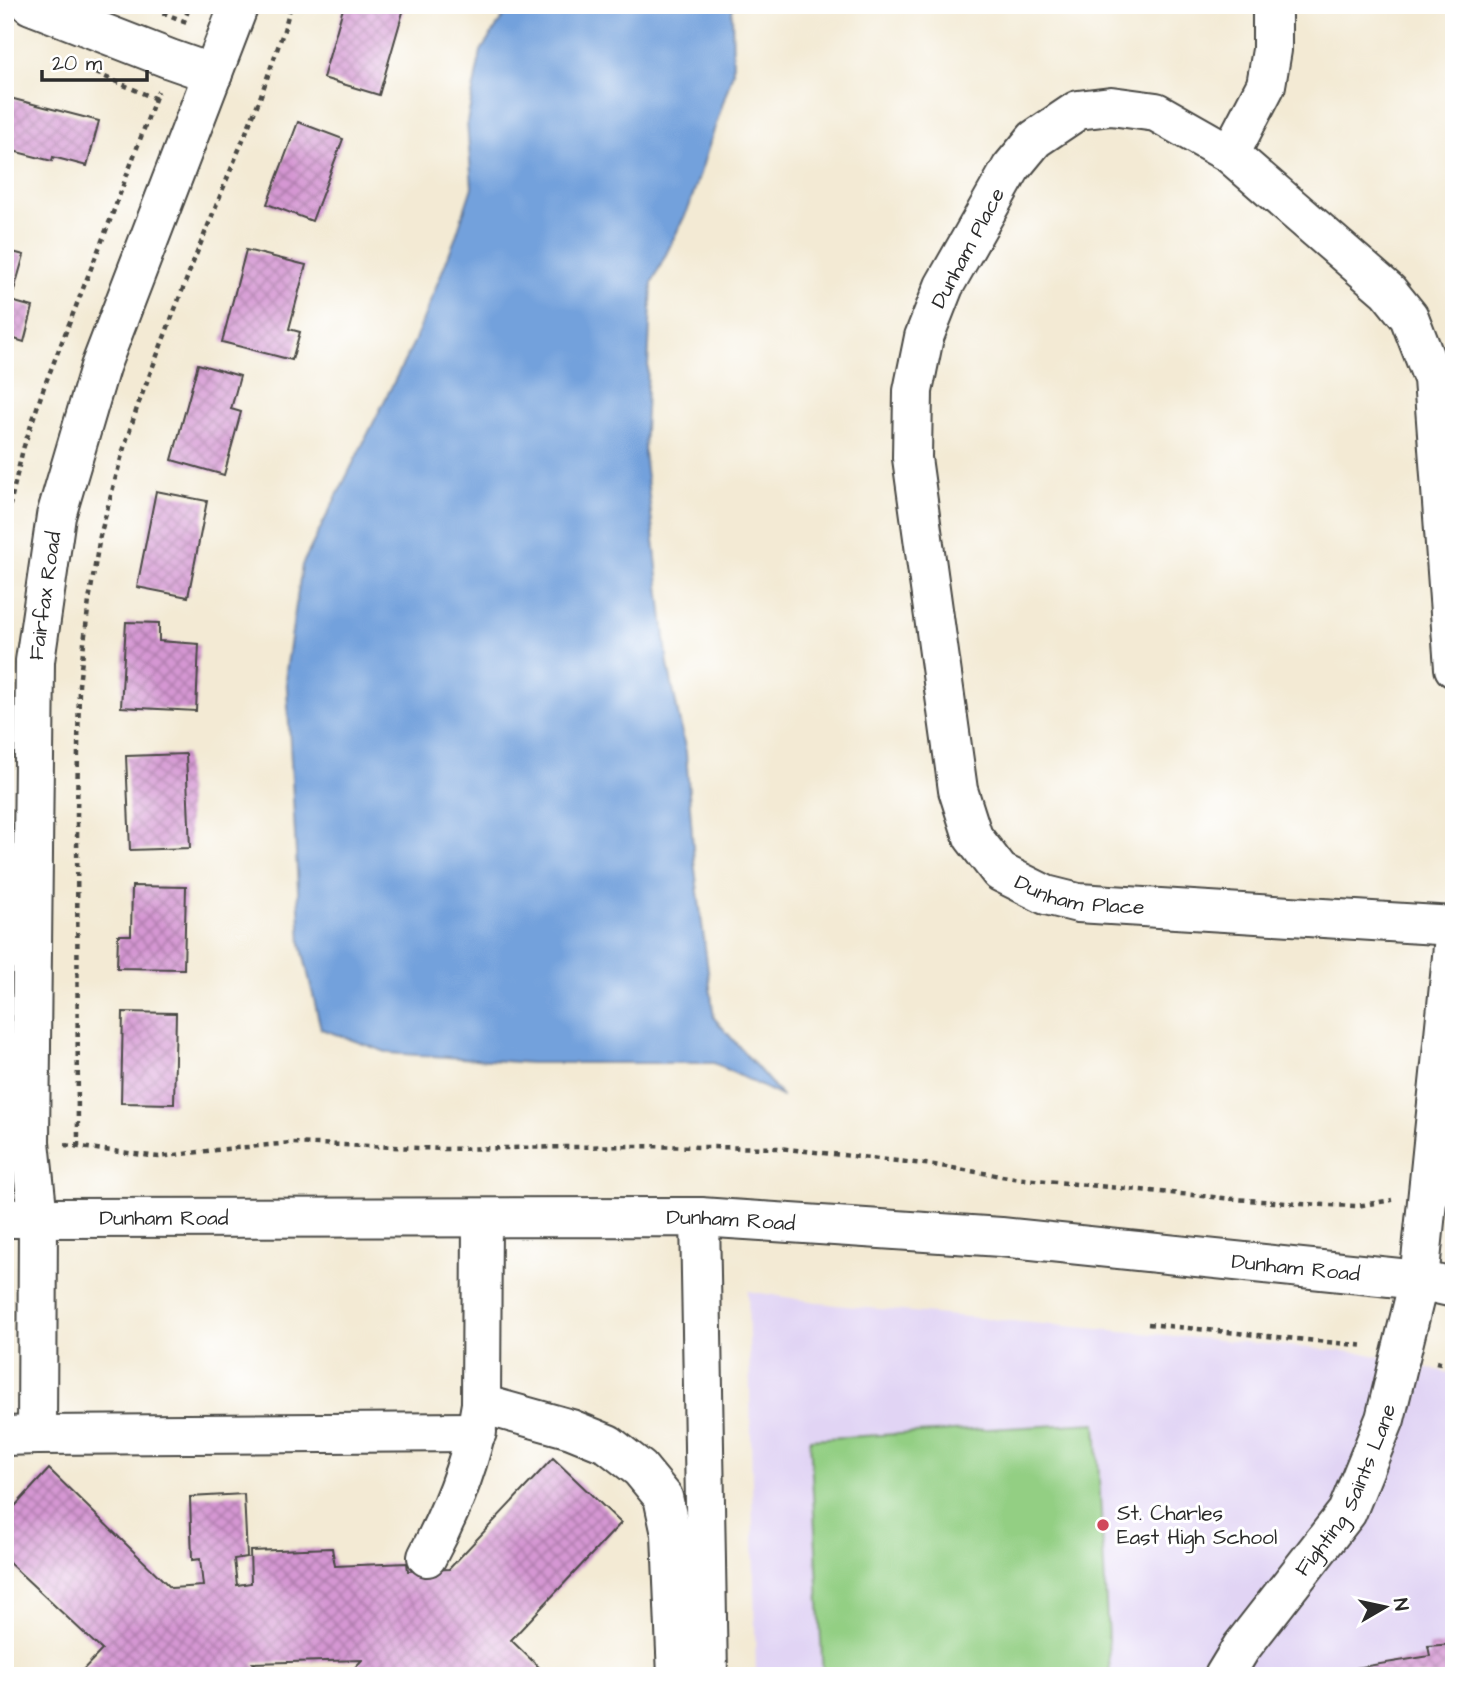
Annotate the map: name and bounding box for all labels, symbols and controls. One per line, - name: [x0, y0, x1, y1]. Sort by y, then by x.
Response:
- scale bar: [42, 38, 147, 82]
- text: 20 m: [52, 49, 103, 78]
- street label: Dunham Place: [924, 183, 1012, 313]
- street label: Fairfax Road: [22, 530, 68, 662]
- street label: Dunham Place: [1010, 867, 1145, 922]
- street label: Dunham Road: [667, 1202, 796, 1238]
- street label: Dunham Road: [100, 1203, 229, 1232]
- street label: Dunham Road: [1230, 1246, 1362, 1288]
- street label: Fighting Saints Lane: [1288, 1401, 1403, 1582]
- place label: St. Charles East High School: [1117, 1499, 1277, 1554]
- marker: St. Charles East High School: [1095, 1517, 1111, 1533]
- north arrow: [1350, 1572, 1420, 1642]
- text: N: [1386, 1597, 1415, 1613]

